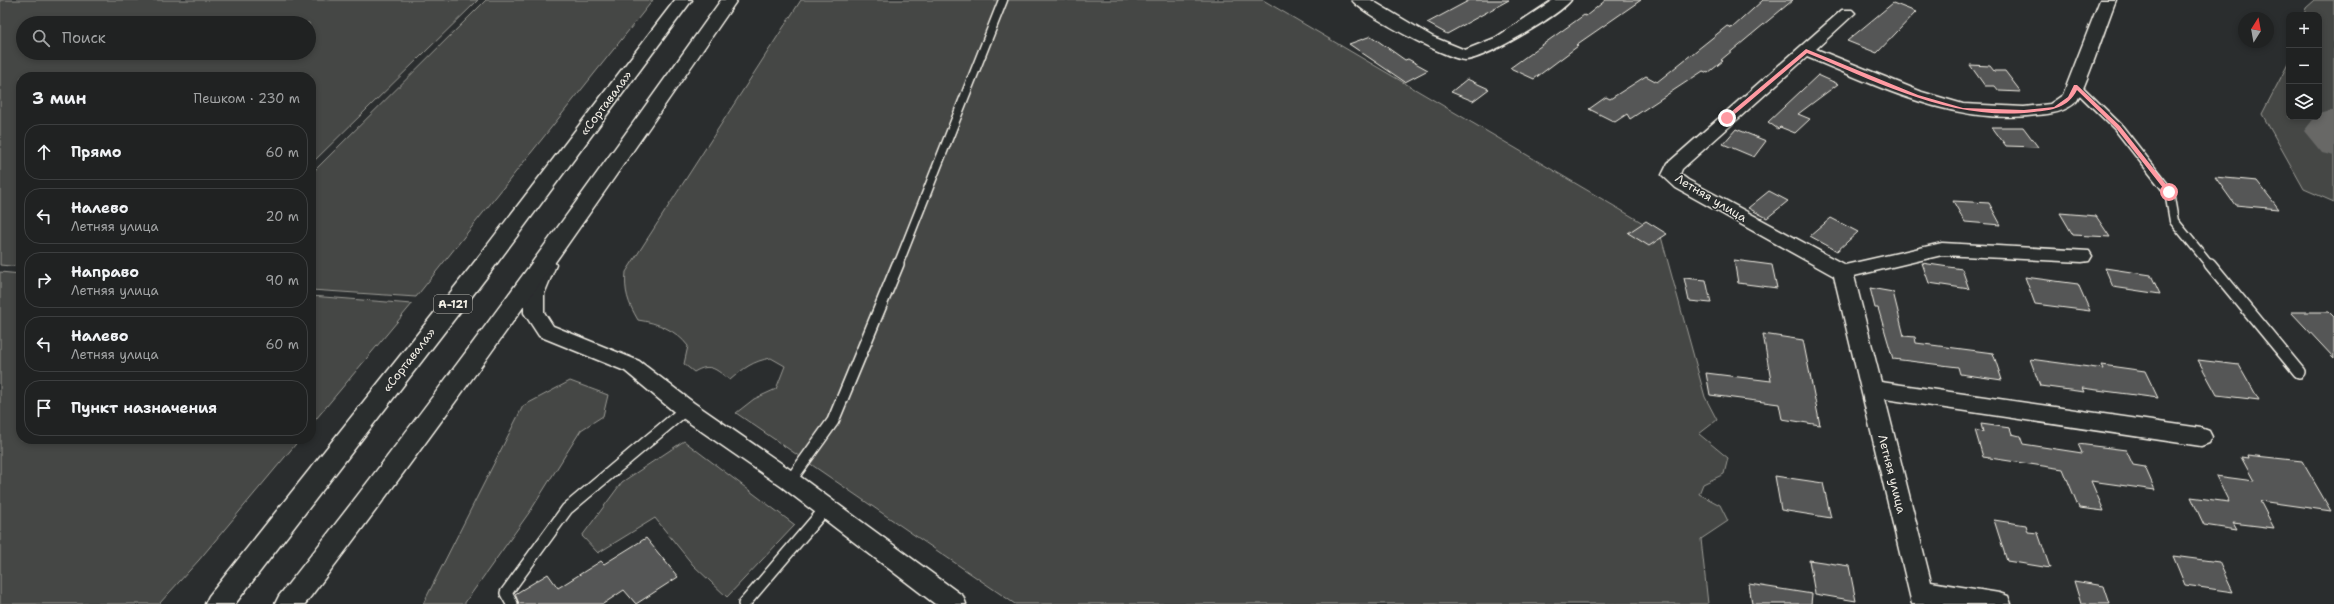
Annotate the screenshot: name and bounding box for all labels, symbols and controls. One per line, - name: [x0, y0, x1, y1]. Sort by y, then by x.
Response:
- north arrow: [2238, 12, 2274, 48]
- map controls: [2286, 12, 2322, 120]
- button: +: [2286, 12, 2322, 48]
- search box: [16, 16, 316, 60]
- icon: search: [30, 27, 52, 49]
- text: Поиск: [62, 28, 106, 48]
- button: −: [2286, 48, 2322, 84]
- street label: «Сортавала»: [576, 67, 636, 139]
- button: layers: [2286, 84, 2322, 120]
- text: 3 мин: [32, 87, 87, 109]
- text: Пешком · 230 m: [194, 90, 300, 107]
- route end: [1718, 109, 1736, 127]
- icon: ahead: [33, 141, 55, 163]
- text: Прямо: [71, 142, 121, 162]
- text: 60 m: [266, 144, 299, 161]
- street label: Летняя улица: [1672, 170, 1750, 226]
- route start: [2160, 183, 2178, 201]
- text: Налево: [71, 198, 129, 218]
- icon: left: [33, 205, 55, 227]
- text: 20 m: [266, 208, 299, 225]
- text: Летняя улица: [71, 218, 159, 235]
- text: Направо: [71, 262, 139, 282]
- icon: right: [33, 269, 55, 291]
- text: 90 m: [265, 272, 299, 289]
- text: Летняя улица: [71, 282, 159, 299]
- road number: А-121: [434, 295, 472, 313]
- street label: «Сортавала»: [379, 324, 439, 395]
- text: Налево: [71, 326, 129, 346]
- icon: left: [33, 333, 55, 355]
- text: 60 m: [266, 336, 299, 353]
- text: Летняя улица: [71, 346, 159, 363]
- icon: arrive: [33, 397, 55, 419]
- text: Пункт назначения: [71, 398, 217, 418]
- street label: Летняя улица: [1874, 433, 1910, 516]

